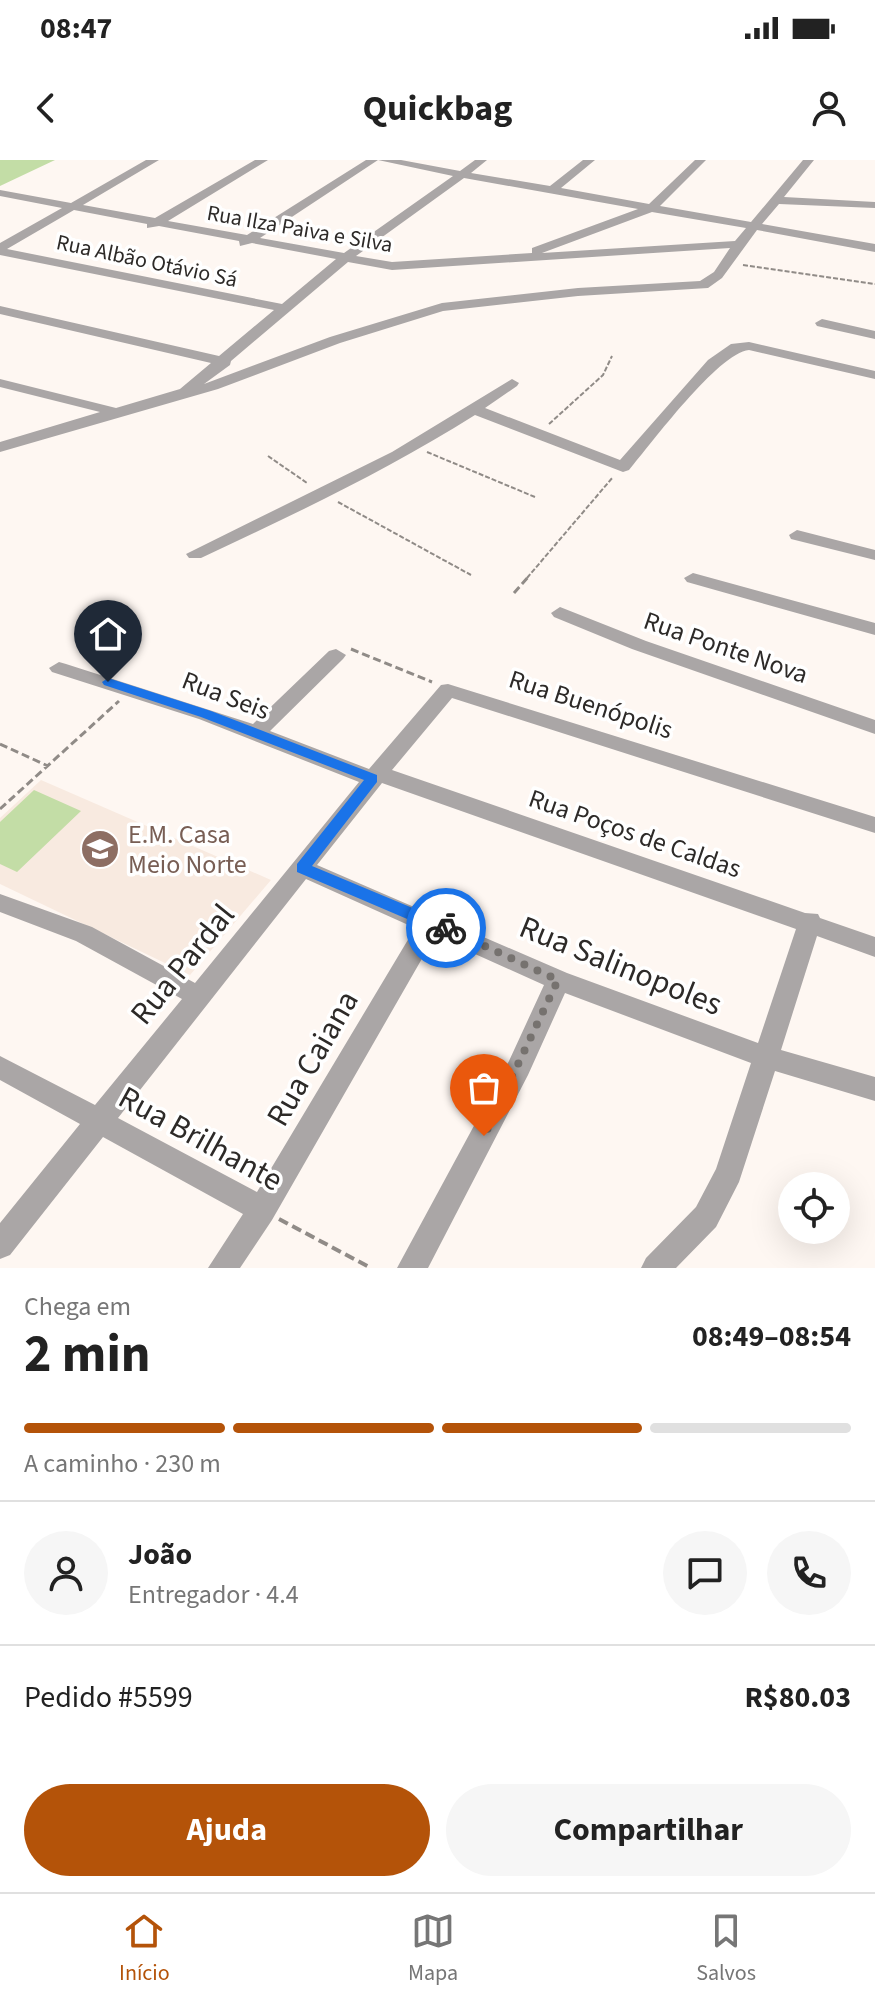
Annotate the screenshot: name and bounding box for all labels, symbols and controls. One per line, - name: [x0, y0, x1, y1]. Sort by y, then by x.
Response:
- text: 08:47: [40, 7, 112, 50]
- text: Quickbag: [362, 83, 513, 134]
- icon: back: [24, 86, 68, 130]
- icon: person: [807, 86, 851, 130]
- street label: Rua Ilza Paiva e Silva: [204, 197, 395, 261]
- street label: Rua Albão Otávio Sá: [53, 226, 240, 296]
- pin: [74, 600, 142, 682]
- street label: Rua Ponte Nova: [639, 602, 813, 693]
- icon: home: [86, 612, 130, 656]
- street label: Rua Buenópolis: [504, 661, 678, 748]
- street label: Rua Seis: [177, 662, 275, 729]
- street label: Rua Poços de Caldas: [524, 780, 746, 887]
- place label: E.M. Casa Meio Norte: [128, 816, 247, 883]
- school or university icon: E.M. Casa Meio Norte: [79, 828, 121, 870]
- courier: [406, 888, 486, 968]
- street label: Rua Pardal: [120, 894, 246, 1035]
- street label: Rua Salinopoles: [512, 904, 729, 1027]
- icon: bike: [424, 906, 468, 950]
- street label: Rua Caiana: [255, 982, 370, 1135]
- pin: [450, 1054, 518, 1136]
- icon: bag: [462, 1066, 506, 1110]
- street label: Rua Brilhante: [110, 1075, 291, 1203]
- map controls: [778, 1172, 850, 1244]
- button: locate: [778, 1172, 850, 1244]
- text: Chega em: [24, 1288, 131, 1325]
- text: 08:49–08:54: [692, 1315, 851, 1358]
- text: 2 min: [24, 1318, 151, 1392]
- text: A caminho · 230 m: [24, 1445, 221, 1482]
- button: person: [24, 1531, 108, 1615]
- button: chat: [663, 1531, 747, 1615]
- button: phone: [767, 1531, 851, 1615]
- text: João: [128, 1533, 192, 1576]
- text: Entregador · 4.4: [128, 1576, 299, 1613]
- text: Pedido #5599: [24, 1676, 193, 1719]
- text: R$80.03: [744, 1676, 851, 1719]
- button: Ajuda: [24, 1784, 430, 1876]
- button: Compartilhar: [446, 1784, 851, 1876]
- tab: Início: [119, 1909, 170, 1989]
- tab: Mapa: [408, 1909, 458, 1989]
- tab: Salvos: [696, 1909, 756, 1989]

